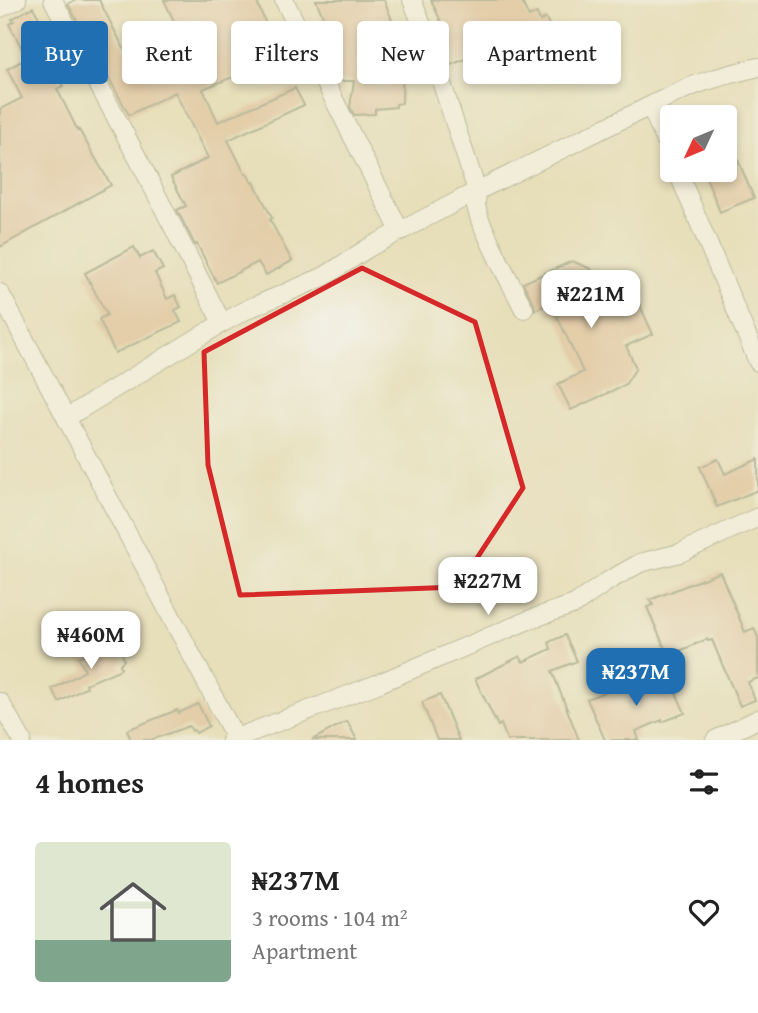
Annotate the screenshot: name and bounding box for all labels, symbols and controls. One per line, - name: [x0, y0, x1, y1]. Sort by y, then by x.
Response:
- chip: Buy: [21, 21, 108, 84]
- chip: Rent: [122, 21, 217, 84]
- chip: Filters: [231, 21, 343, 84]
- chip: New: [357, 21, 449, 84]
- chip: Apartment: [463, 21, 621, 84]
- north arrow: [660, 105, 737, 182]
- map controls: [660, 105, 737, 182]
- pin: ₦221M: [542, 270, 640, 330]
- text: ₦221M: [557, 276, 625, 309]
- pin: ₦227M: [439, 558, 537, 617]
- text: ₦227M: [454, 563, 522, 596]
- pin: ₦460M: [42, 612, 140, 671]
- text: ₦460M: [57, 617, 125, 650]
- pin: ₦237M: [587, 648, 685, 708]
- text: ₦237M: [602, 654, 670, 687]
- text: 4 homes: [35, 760, 144, 804]
- icon: filters: [685, 763, 723, 801]
- text: ₦237M: [252, 857, 340, 901]
- icon: home: [91, 870, 175, 954]
- icon: heart: [685, 893, 723, 931]
- text: 3 rooms · 104 m²: [252, 901, 407, 934]
- text: Apartment: [252, 934, 357, 967]

